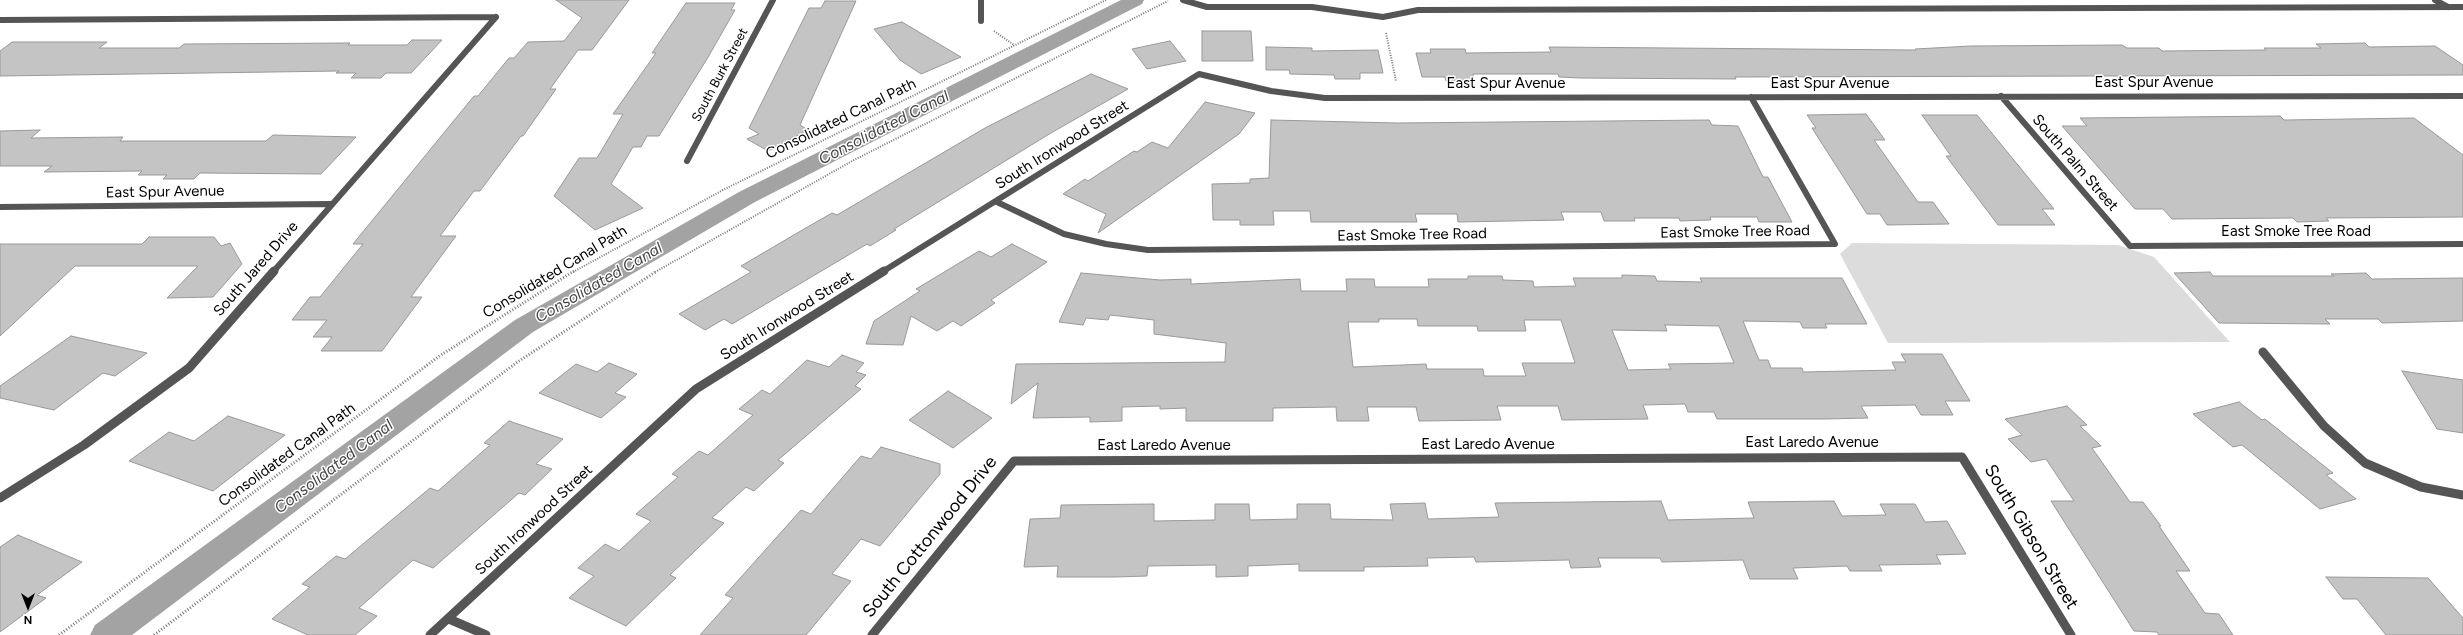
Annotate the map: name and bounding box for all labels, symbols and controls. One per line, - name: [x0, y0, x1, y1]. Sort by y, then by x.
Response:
- street label: South Burk Street: [689, 26, 751, 124]
- street label: East Spur Avenue: [2095, 74, 2213, 92]
- street label: Consolidated Canal Path: [763, 75, 919, 163]
- street label: East Spur Avenue: [1447, 75, 1565, 93]
- street label: East Spur Avenue: [1771, 75, 1889, 93]
- water label: Consolidated Canal: [816, 87, 952, 169]
- street label: South Ironwood Street: [992, 97, 1132, 193]
- street label: South Palm Street: [2028, 111, 2122, 215]
- street label: East Spur Avenue: [105, 182, 225, 202]
- street label: South Jared Drive: [210, 218, 302, 320]
- street label: Consolidated Canal Path: [480, 222, 630, 322]
- street label: East Smoke Tree Road: [1660, 222, 1810, 242]
- street label: East Smoke Tree Road: [2221, 223, 2371, 241]
- street label: East Smoke Tree Road: [1337, 225, 1487, 245]
- water label: Consolidated Canal: [532, 239, 666, 327]
- street label: South Ironwood Street: [717, 268, 857, 364]
- street label: Consolidated Canal Path: [215, 399, 359, 511]
- water label: Consolidated Canal: [271, 416, 397, 518]
- street label: East Laredo Avenue: [1745, 434, 1879, 452]
- street label: East Laredo Avenue: [1421, 436, 1555, 454]
- street label: East Laredo Avenue: [1097, 437, 1231, 455]
- street label: South Cottonwood Drive: [858, 452, 1002, 622]
- street label: South Ironwood Street: [472, 461, 596, 579]
- street label: South Gibson Street: [1979, 461, 2083, 613]
- north arrow: [8, 587, 48, 627]
- text: N: [24, 613, 32, 626]

